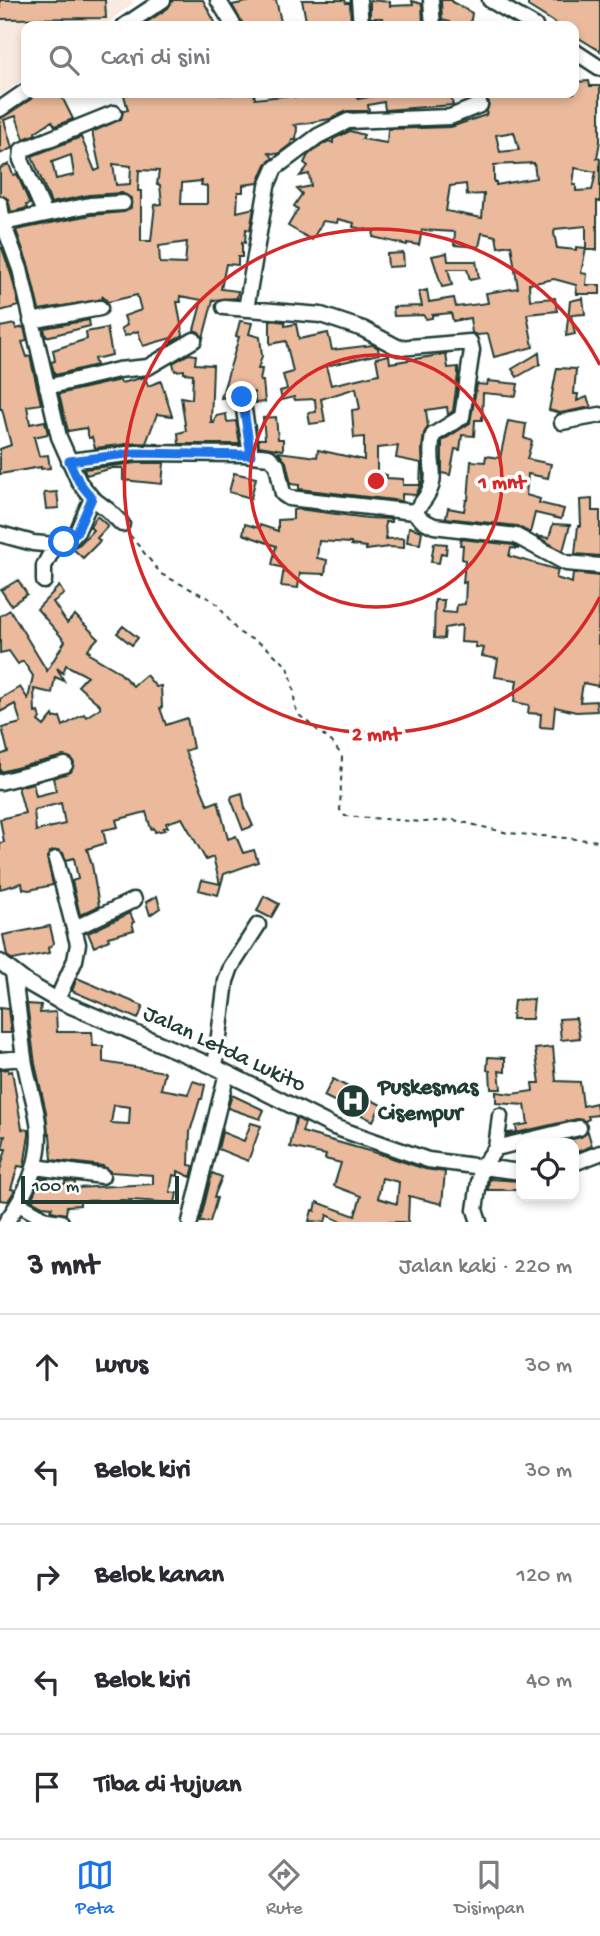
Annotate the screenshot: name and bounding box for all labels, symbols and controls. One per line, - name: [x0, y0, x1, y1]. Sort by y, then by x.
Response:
- search box: [21, 21, 579, 98]
- icon: search: [45, 41, 83, 79]
- text: Cari di sini: [101, 44, 211, 75]
- route end: [226, 381, 257, 412]
- centre of rings: [364, 469, 388, 493]
- text: 1 mnt: [478, 472, 528, 497]
- route start: [48, 526, 79, 557]
- text: 2 mnt: [352, 724, 403, 749]
- street label: Jalan Letda Lukito: [138, 1001, 310, 1100]
- place label: Puskesmas Cisempur: [376, 1075, 480, 1128]
- hospital icon: Puskesmas Cisempur: [334, 1082, 372, 1120]
- map controls: [516, 1138, 579, 1201]
- button: locate: [516, 1138, 579, 1201]
- scale bar: [21, 1173, 178, 1205]
- text: 100 m: [32, 1176, 79, 1199]
- text: 3 mnt: [28, 1250, 98, 1285]
- text: Jalan kaki · 220 m: [399, 1254, 572, 1281]
- icon: ahead: [28, 1348, 66, 1386]
- text: Lurus: [95, 1351, 148, 1382]
- text: 30 m: [525, 1353, 572, 1380]
- icon: left: [28, 1453, 66, 1491]
- text: Belok kiri: [95, 1456, 191, 1487]
- text: 30 m: [525, 1458, 572, 1485]
- icon: right: [28, 1558, 66, 1596]
- text: Belok kanan: [95, 1561, 224, 1592]
- text: 120 m: [517, 1563, 572, 1590]
- icon: left: [28, 1663, 66, 1701]
- text: Belok kiri: [95, 1666, 191, 1697]
- text: 40 m: [526, 1668, 572, 1695]
- icon: arrive: [28, 1768, 66, 1806]
- text: Tiba di tujuan: [95, 1771, 241, 1802]
- tab: Peta: [76, 1856, 114, 1921]
- tab: Rute: [265, 1856, 303, 1921]
- tab: Disimpan: [454, 1856, 524, 1921]

